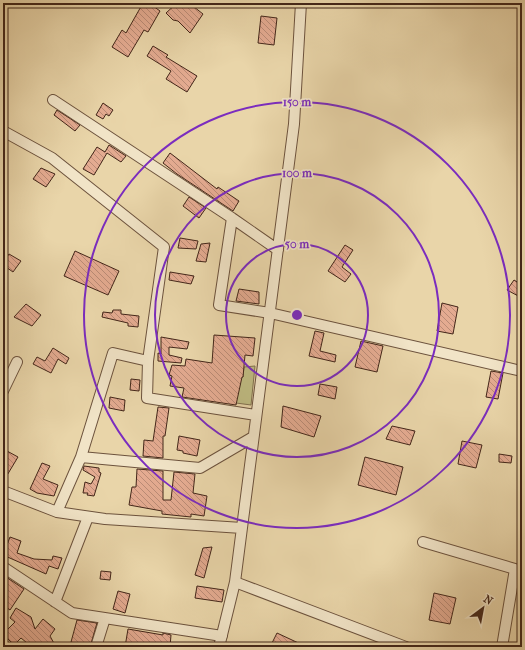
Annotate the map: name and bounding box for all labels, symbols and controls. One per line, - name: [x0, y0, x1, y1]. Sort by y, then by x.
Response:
- text: 150 m: [283, 95, 312, 109]
- text: 100 m: [282, 166, 313, 180]
- text: 50 m: [285, 237, 310, 251]
- centre of rings: [290, 308, 304, 322]
- north arrow: [463, 588, 503, 628]
- text: N: [481, 592, 496, 608]

